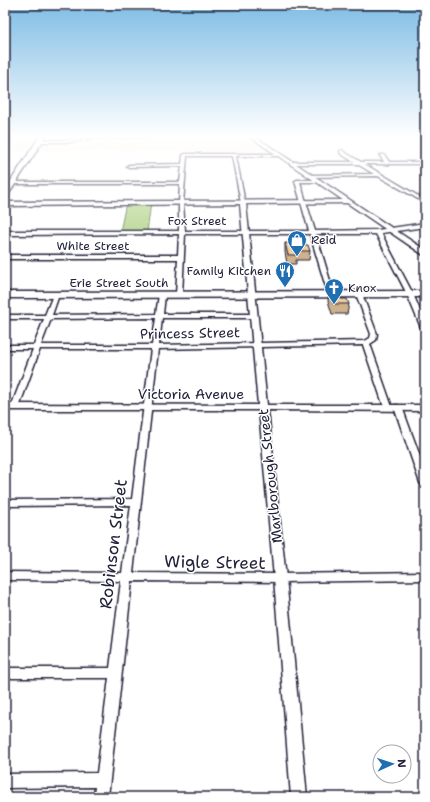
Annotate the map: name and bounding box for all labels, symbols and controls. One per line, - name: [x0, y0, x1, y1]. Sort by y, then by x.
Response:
- street label: Fox Street: [167, 213, 227, 229]
- shop icon: Reid: [286, 229, 308, 257]
- place label: Reid: [311, 232, 337, 248]
- street label: White Street: [57, 238, 129, 254]
- restaurant icon: Family Kitchen: [274, 260, 296, 288]
- place label: Family Kitchen: [187, 263, 271, 279]
- street label: Erie Street South: [70, 275, 168, 291]
- church icon: Knox: [323, 277, 345, 305]
- place label: Knox: [348, 280, 376, 296]
- street label: Princess Street: [140, 323, 240, 343]
- street label: Victoria Avenue: [138, 385, 244, 403]
- street label: Marlborough Street: [254, 408, 286, 544]
- street label: Robinson Street: [94, 478, 132, 610]
- street label: Wigle Street: [164, 550, 266, 574]
- north arrow: [372, 744, 412, 784]
- text: N: [394, 759, 409, 769]

